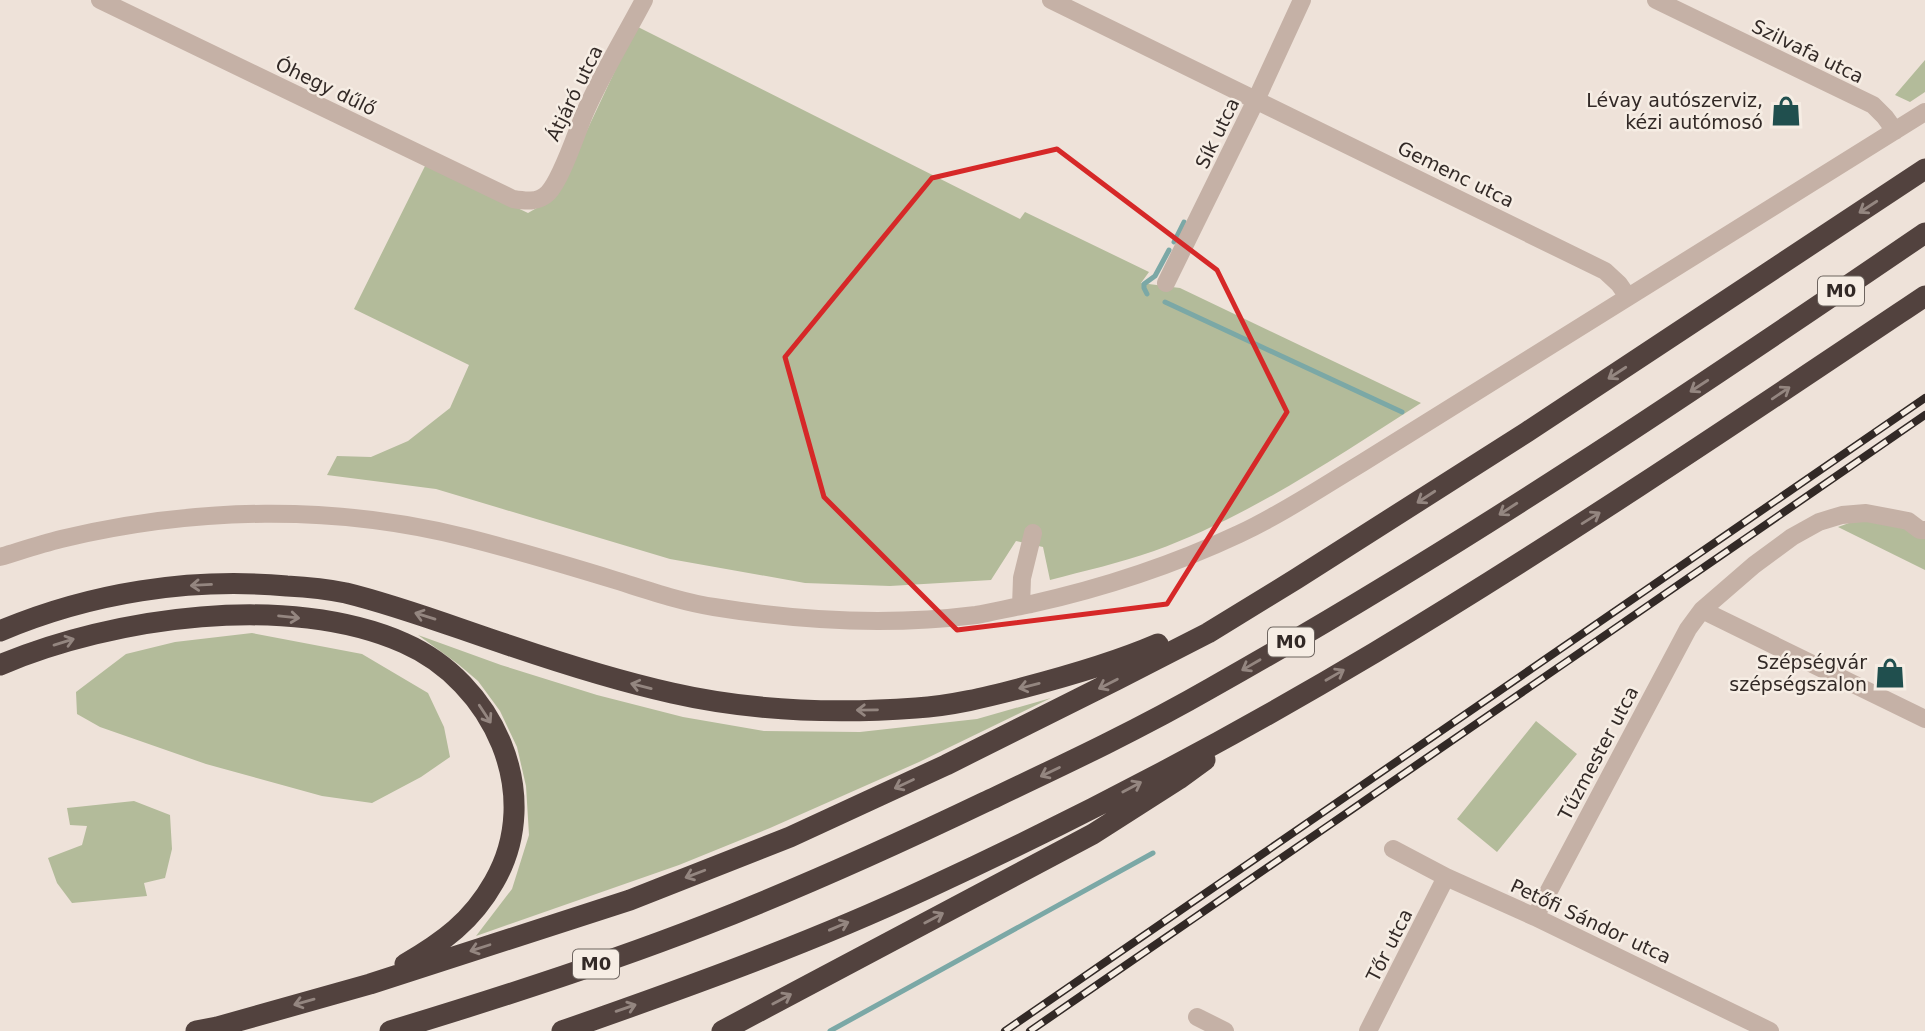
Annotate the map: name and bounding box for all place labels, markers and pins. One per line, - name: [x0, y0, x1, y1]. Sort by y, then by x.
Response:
- place label: Lévay autószerviz, kézi autómosó: [1586, 89, 1763, 133]
- shop icon: Lévay autószerviz, kézi autómosó: [1769, 94, 1803, 128]
- place label: Szépségvár szépségszalon: [1729, 651, 1867, 695]
- shop icon: Szépségvár szépségszalon: [1873, 656, 1907, 690]

